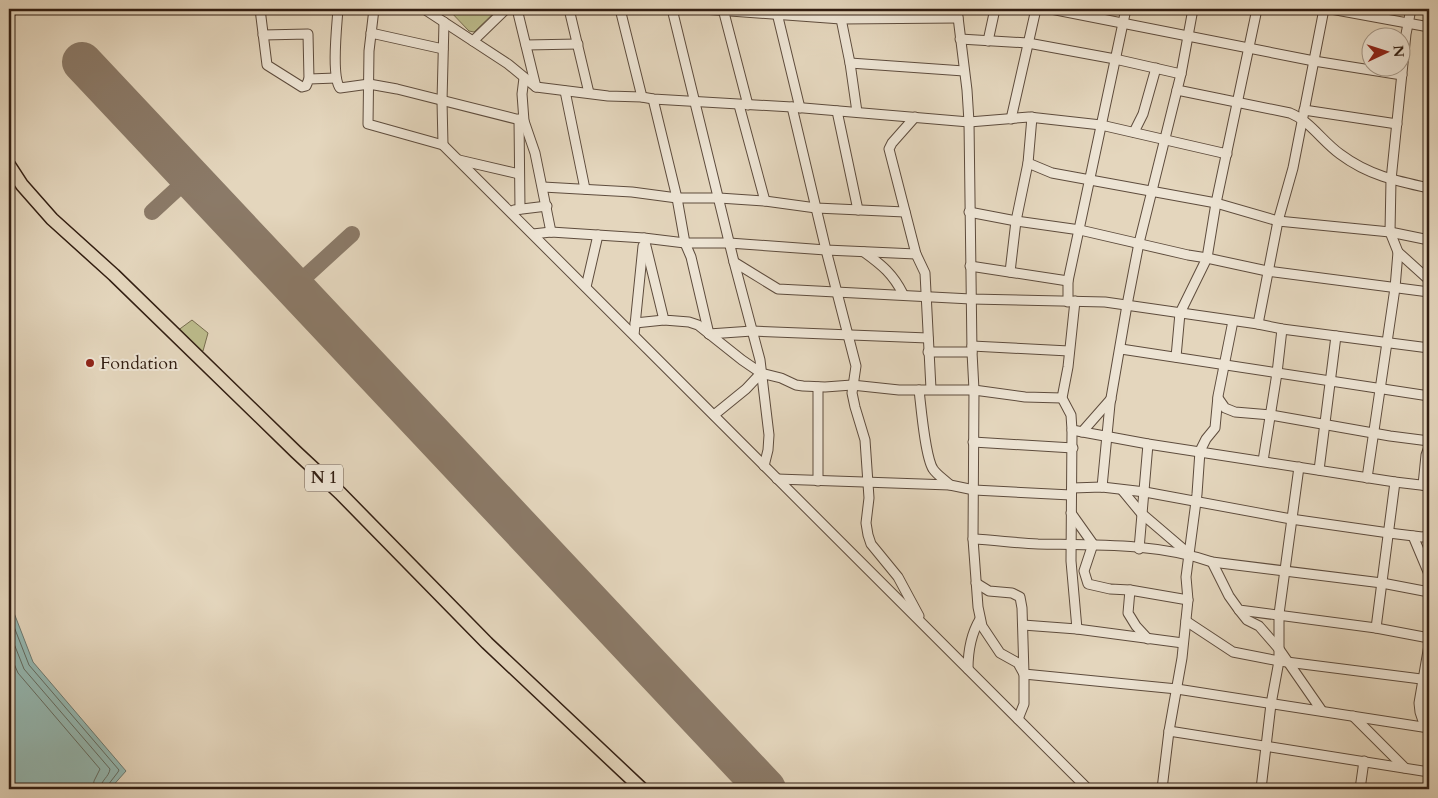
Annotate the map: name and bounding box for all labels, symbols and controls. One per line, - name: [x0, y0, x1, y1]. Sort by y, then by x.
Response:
- north arrow: [1360, 28, 1410, 78]
- text: N: [1389, 44, 1408, 58]
- place label: Fondation: [100, 351, 179, 376]
- marker: Fondation: [84, 357, 96, 369]
- road number: N 1: [305, 464, 343, 492]

